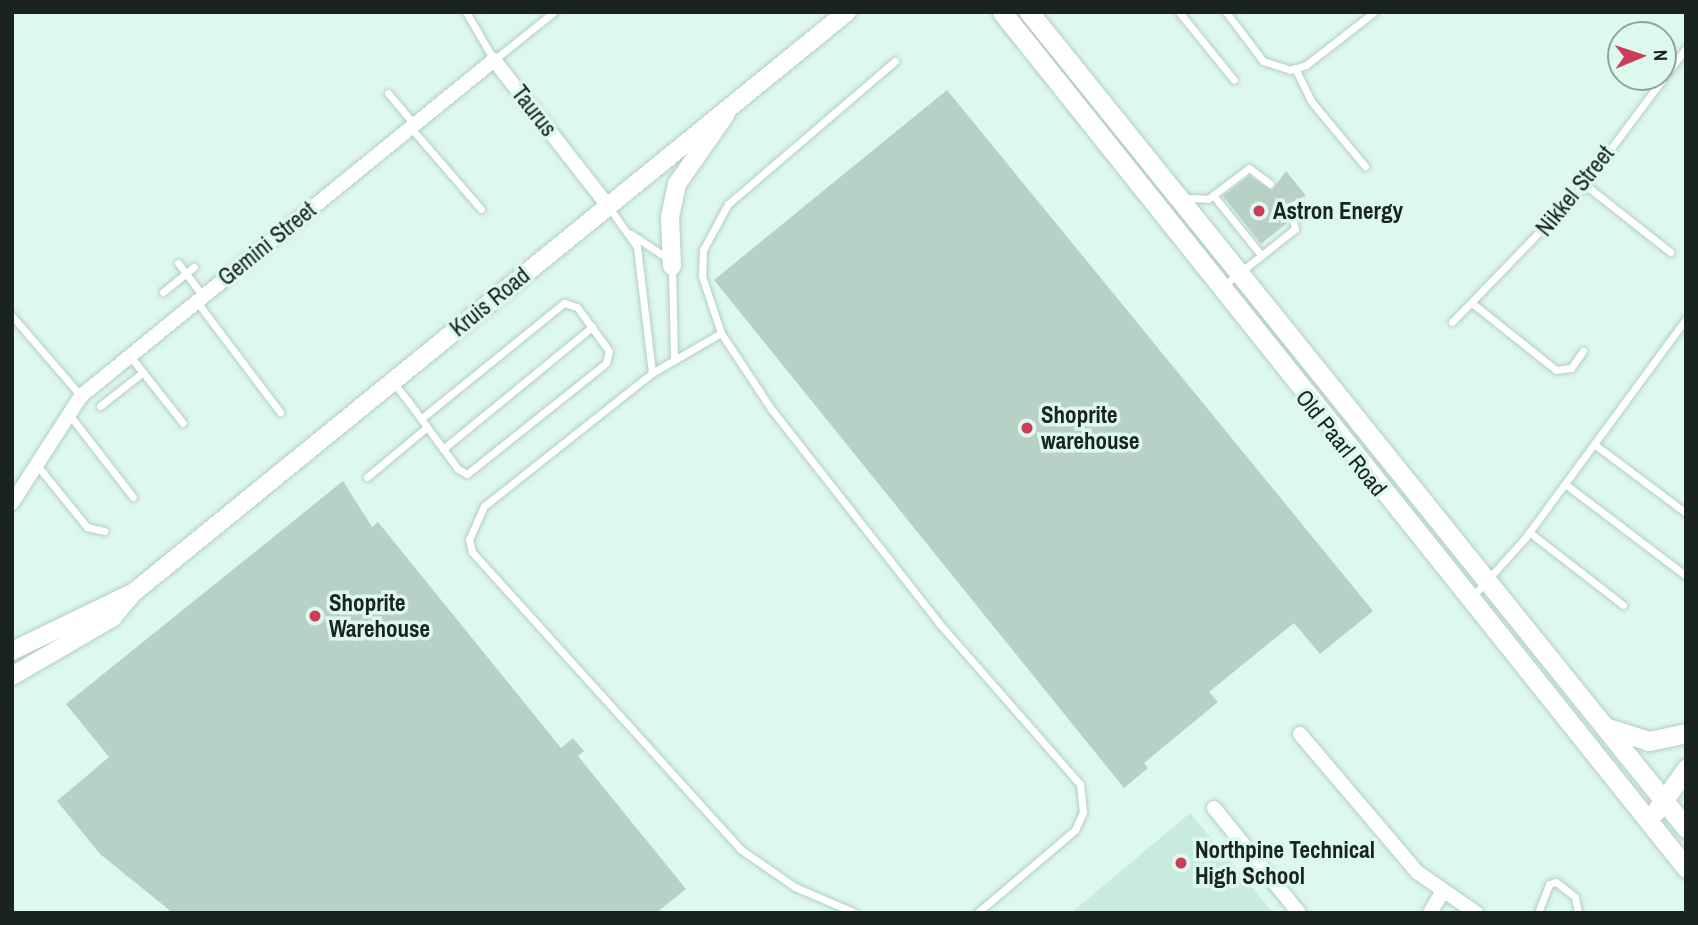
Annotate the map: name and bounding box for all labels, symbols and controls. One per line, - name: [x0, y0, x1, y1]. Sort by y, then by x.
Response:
- north arrow: [1607, 21, 1677, 91]
- text: N: [1648, 49, 1674, 61]
- street label: Taurus: [506, 80, 562, 142]
- street label: Nikkel Street: [1530, 140, 1620, 242]
- street label: Gemini Street: [213, 196, 321, 292]
- place label: Astron Energy: [1273, 197, 1403, 225]
- marker: Astron Energy: [1251, 203, 1267, 219]
- street label: Kruis Road: [445, 262, 535, 342]
- street label: Old Paarl Road: [1290, 384, 1392, 502]
- place label: Shoprite warehouse: [1041, 401, 1140, 455]
- marker: Shoprite warehouse: [1019, 420, 1035, 436]
- place label: Shoprite Warehouse: [329, 589, 430, 643]
- marker: Shoprite Warehouse: [307, 608, 323, 624]
- place label: Northpine Technical High School: [1195, 836, 1375, 890]
- marker: Northpine Technical High School: [1173, 855, 1189, 871]

